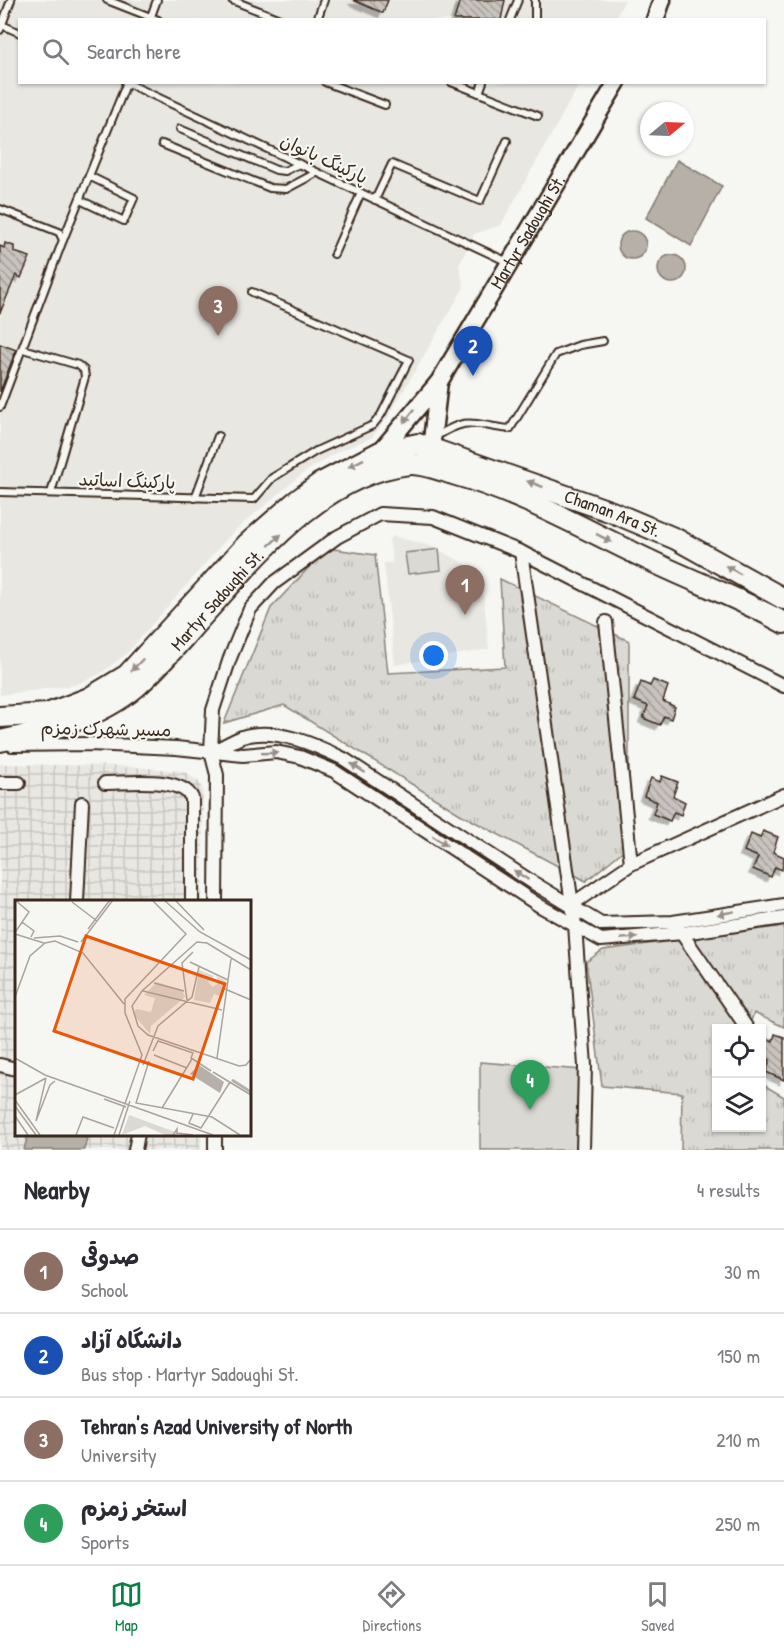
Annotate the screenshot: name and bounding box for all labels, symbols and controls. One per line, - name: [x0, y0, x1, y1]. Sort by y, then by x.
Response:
- search box: [18, 18, 766, 84]
- icon: search: [39, 35, 72, 68]
- text: Search here: [87, 36, 181, 66]
- north arrow: [640, 102, 694, 156]
- street label: پارکینگ بانوان: [276, 127, 372, 190]
- street label: Martyr Sadoughi St.: [484, 170, 571, 293]
- pin: 3: [198, 286, 238, 336]
- pin: 2: [454, 326, 492, 376]
- one-way arrow: [402, 408, 415, 424]
- one-way arrow: [348, 459, 365, 468]
- street label: پارکینگ اساتید: [78, 466, 176, 495]
- one-way arrow: [526, 479, 544, 489]
- street label: Chaman Ara St.: [561, 483, 665, 543]
- one-way arrow: [595, 532, 613, 542]
- one-way arrow: [267, 533, 282, 547]
- street label: Martyr Sadoughi St.: [165, 543, 269, 656]
- one-way arrow: [725, 565, 741, 576]
- pin: 1: [446, 566, 484, 615]
- your location: [419, 641, 448, 670]
- one-way arrow: [130, 658, 144, 672]
- street label: مسیر شهرک زمزم: [40, 715, 172, 744]
- one-way arrow: [260, 749, 279, 758]
- one-way arrow: [350, 763, 366, 774]
- one-way arrow: [432, 835, 449, 846]
- one-way arrow: [513, 869, 529, 881]
- inset map: [15, 900, 250, 1135]
- one-way arrow: [716, 908, 735, 917]
- one-way arrow: [619, 933, 638, 943]
- map controls: [712, 1024, 766, 1132]
- button: locate: [712, 1024, 766, 1078]
- pin: 4: [510, 1060, 550, 1110]
- button: layers: [712, 1078, 766, 1132]
- text: Nearby: [24, 1172, 90, 1207]
- text: 4 results: [697, 1176, 760, 1203]
- text: صدوقی: [81, 1241, 139, 1271]
- text: 1: [40, 1258, 47, 1285]
- text: 30 m: [724, 1258, 760, 1285]
- text: School: [81, 1276, 128, 1303]
- text: دانشگاه آزاد: [81, 1325, 182, 1355]
- text: 2: [39, 1342, 48, 1369]
- text: 150 m: [717, 1342, 760, 1369]
- text: Bus stop · Martyr Sadoughi St.: [81, 1360, 299, 1387]
- text: Tehran's Azad University of North: [81, 1411, 352, 1441]
- text: 3: [39, 1426, 48, 1453]
- text: 210 m: [716, 1426, 760, 1453]
- text: University: [81, 1441, 157, 1468]
- text: استخر زمزم: [81, 1493, 187, 1523]
- text: 4: [40, 1510, 47, 1537]
- text: 250 m: [715, 1510, 760, 1537]
- text: Sports: [81, 1528, 129, 1555]
- tab: Map: [110, 1578, 143, 1636]
- tab: Directions: [363, 1578, 421, 1636]
- tab: Saved: [641, 1578, 674, 1636]

